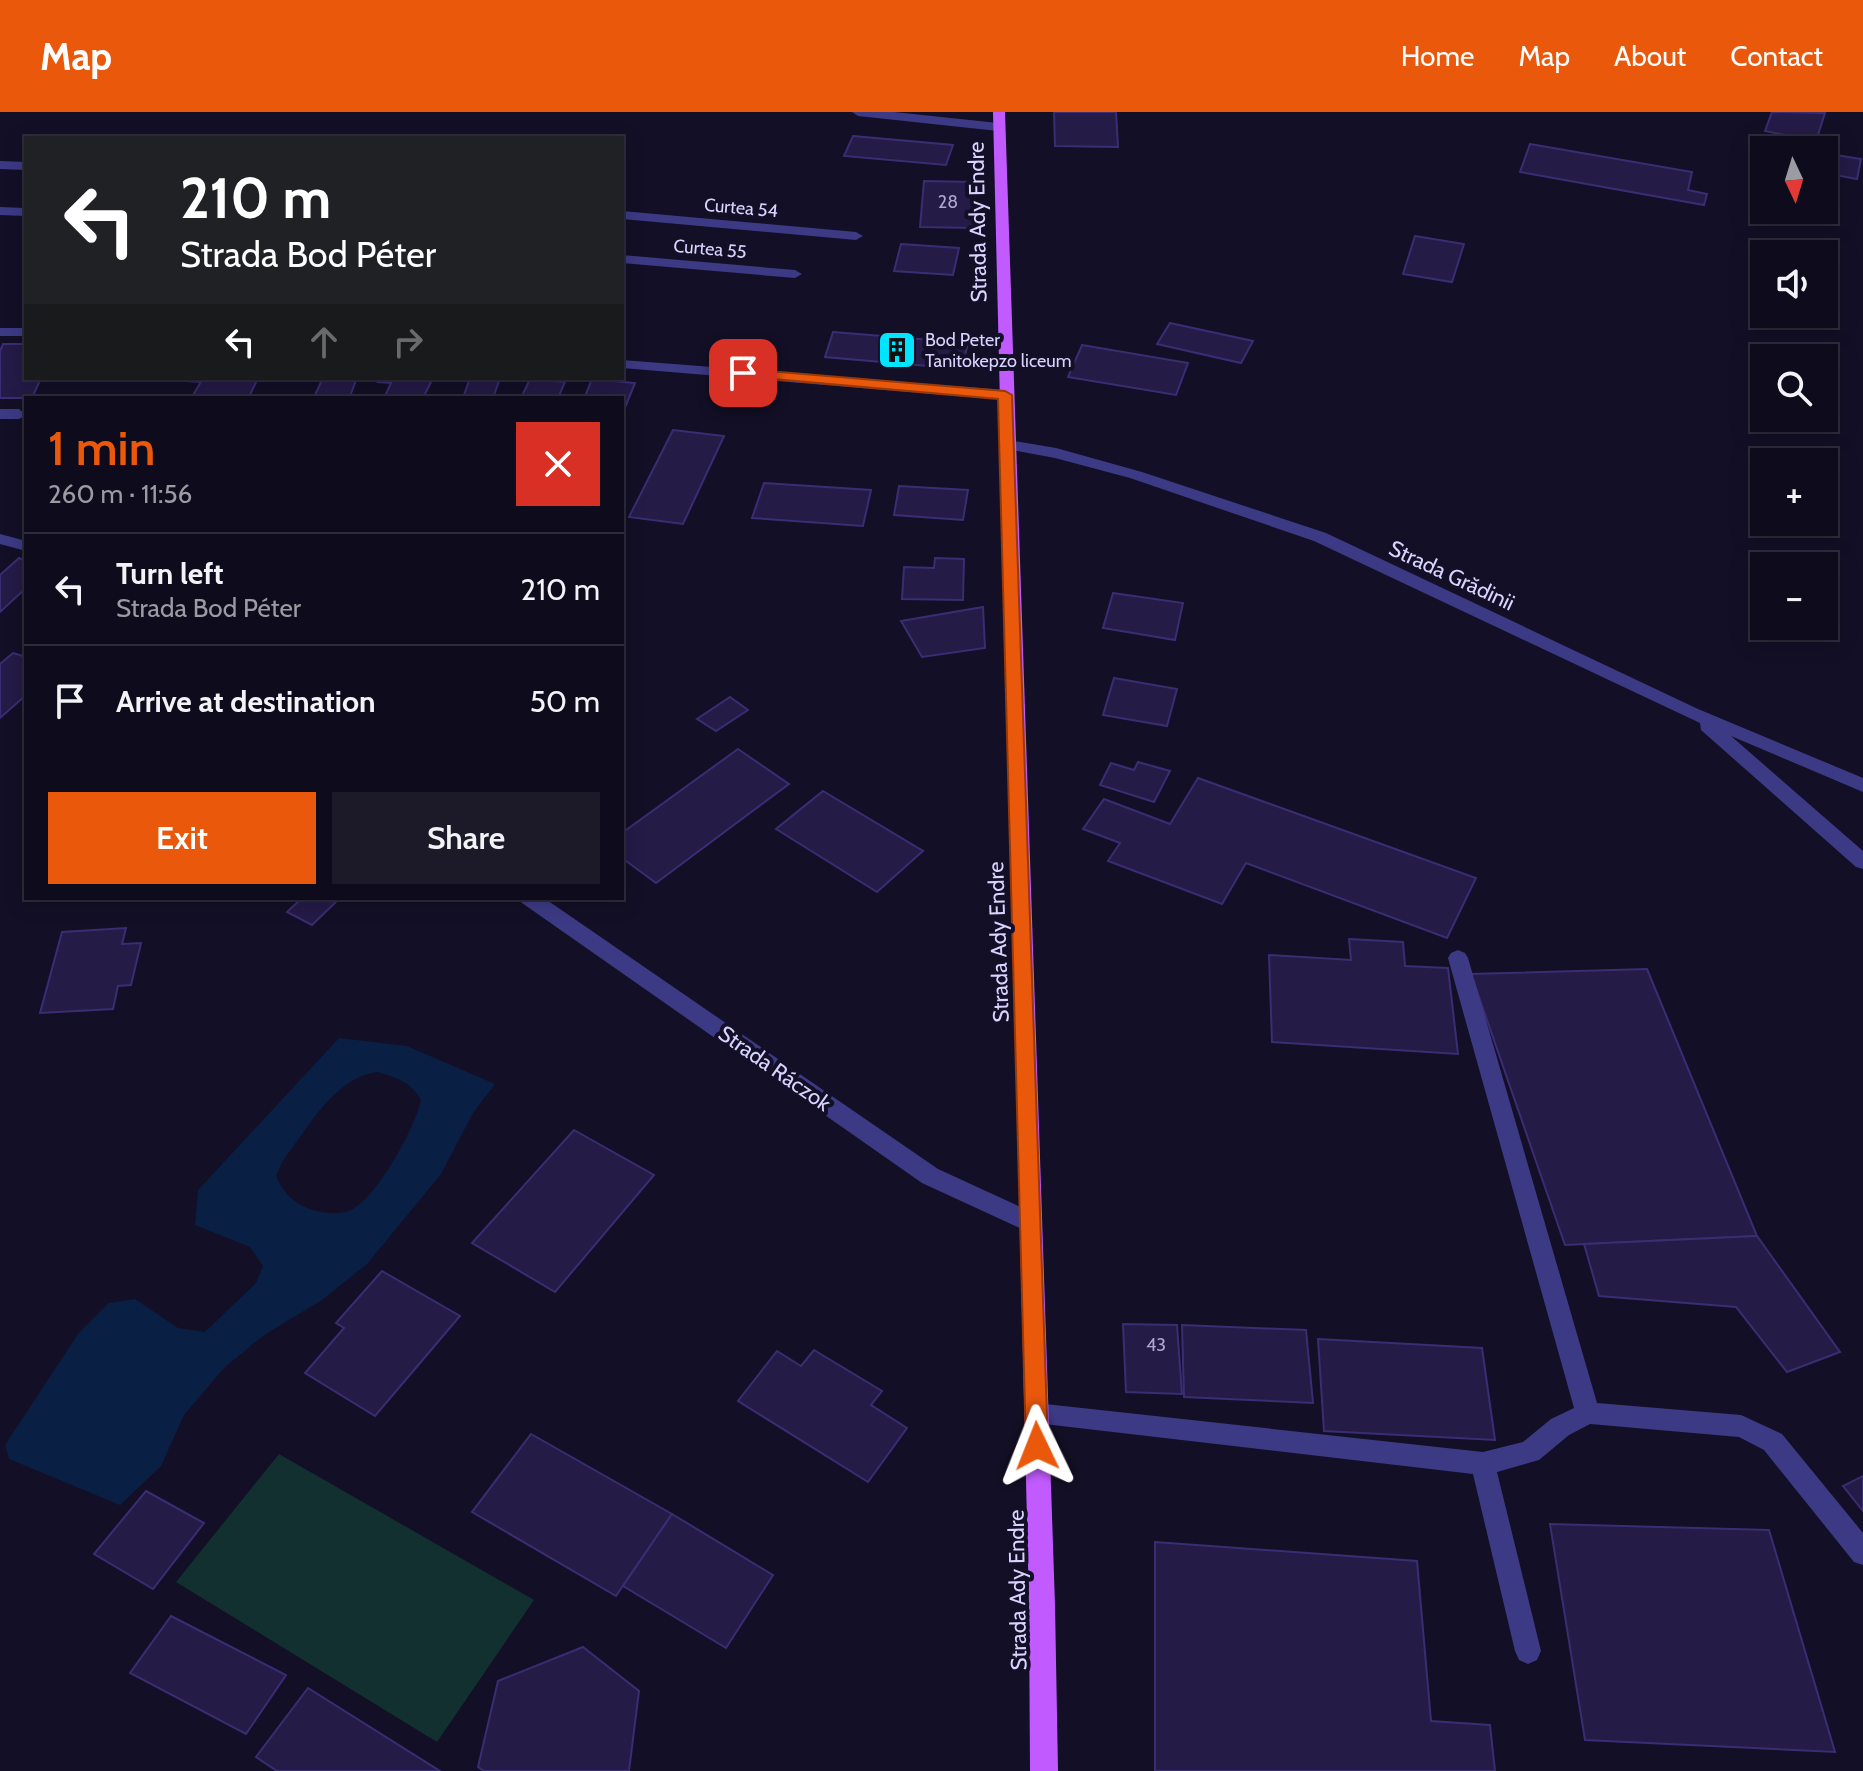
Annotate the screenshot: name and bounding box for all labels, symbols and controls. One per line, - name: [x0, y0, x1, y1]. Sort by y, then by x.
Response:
- text: Map: [40, 33, 112, 80]
- text: Home: [1401, 39, 1474, 73]
- text: Map: [1518, 39, 1570, 73]
- text: About: [1614, 39, 1686, 73]
- text: Contact: [1730, 39, 1823, 73]
- north arrow: [1750, 136, 1838, 224]
- map controls: [1750, 136, 1838, 640]
- street label: Strada Ady Endre: [963, 141, 992, 303]
- text: 210 m: [180, 164, 331, 232]
- icon: left: [48, 168, 152, 272]
- house number: 28: [938, 191, 958, 213]
- street label: Curtea 54: [703, 194, 779, 222]
- text: Strada Bod Péter: [180, 232, 436, 276]
- street label: Curtea 55: [673, 235, 747, 263]
- button: sound: [1750, 240, 1838, 328]
- icon: left: [218, 320, 262, 364]
- icon: ahead: [302, 320, 346, 364]
- icon: right: [386, 320, 430, 364]
- building icon: Bod Peter Tanitokepzo liceum: [876, 329, 918, 371]
- place label: Bod Peter Tanitokepzo liceum: [925, 329, 1071, 372]
- pin: [709, 339, 777, 407]
- button: search: [1750, 344, 1838, 432]
- icon: arrive: [721, 351, 765, 395]
- text: 1 min: [48, 419, 155, 477]
- button: close: [516, 422, 600, 506]
- button: +: [1750, 448, 1838, 536]
- text: 260 m · 11:56: [48, 478, 192, 510]
- street label: Strada Grădinii: [1385, 535, 1519, 616]
- button: −: [1750, 552, 1838, 640]
- text: Turn left: [116, 555, 224, 592]
- icon: left: [48, 567, 92, 611]
- text: 210 m: [520, 571, 600, 608]
- text: Strada Bod Péter: [116, 592, 301, 624]
- icon: arrive: [48, 679, 92, 723]
- text: Arrive at destination: [116, 683, 376, 720]
- text: 50 m: [530, 683, 600, 720]
- button: Exit: [48, 792, 316, 884]
- button: Share: [332, 792, 600, 884]
- street label: Strada Ady Endre: [982, 861, 1015, 1023]
- street label: Strada Ráczok: [713, 1020, 836, 1117]
- house number: 43: [1146, 1334, 1166, 1356]
- position arrow: [995, 1404, 1079, 1488]
- street label: Strada Ady Endre: [1003, 1509, 1032, 1671]

